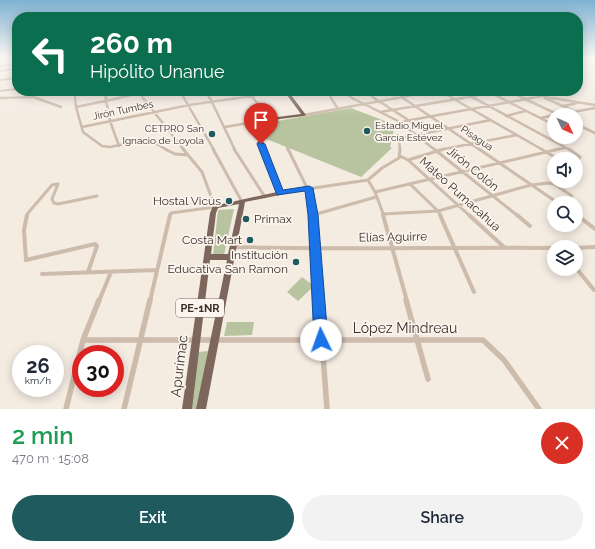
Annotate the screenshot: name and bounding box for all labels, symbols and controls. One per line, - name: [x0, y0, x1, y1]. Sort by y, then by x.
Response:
- text: 260 m: [90, 27, 173, 60]
- icon: left: [24, 28, 76, 80]
- text: Hipólito Unanue: [90, 61, 225, 82]
- street label: Jirón Tumbes: [92, 98, 154, 122]
- pin: [244, 103, 278, 144]
- north arrow: [547, 108, 583, 144]
- map controls: [547, 108, 583, 276]
- icon: arrive: [250, 109, 272, 131]
- place label: Estadio Miguel García Estévez: [375, 120, 444, 143]
- place label: CETPRO San Ignacio de Loyola: [122, 123, 204, 146]
- street label: Pisagua: [459, 123, 495, 153]
- marker: Estadio Miguel García Estévez: [362, 126, 372, 136]
- marker: CETPRO San Ignacio de Loyola: [207, 129, 217, 139]
- street label: Jirón Colón: [444, 144, 502, 194]
- button: sound: [547, 152, 583, 188]
- street label: Mateo Pumacahua: [417, 154, 503, 234]
- place label: Hostal Vicús: [153, 194, 221, 208]
- marker: Hostal Vicús: [224, 196, 234, 206]
- button: search: [547, 196, 583, 232]
- place label: Primax: [254, 212, 292, 226]
- marker: Primax: [241, 214, 251, 224]
- street label: Elías Aguirre: [359, 229, 427, 245]
- place label: Costa Mart: [182, 233, 242, 247]
- marker: Costa Mart: [245, 235, 255, 245]
- button: layers: [547, 240, 583, 276]
- place label: Institución Educativa San Ramon: [167, 248, 288, 276]
- marker: Institución Educativa San Ramon: [291, 257, 301, 267]
- road number: PE-1NR: [176, 299, 224, 317]
- position arrow: [300, 319, 342, 361]
- street label: López Mindreau: [353, 320, 457, 336]
- street label: Apurímac: [167, 334, 191, 398]
- speed limit sign: 30: [72, 345, 124, 397]
- text: 26: [26, 354, 50, 378]
- text: km/h: [25, 375, 51, 386]
- text: 2 min: [12, 421, 74, 450]
- button: close: [541, 422, 583, 464]
- text: 470 m · 15:08: [12, 451, 89, 466]
- button: Exit: [12, 495, 294, 541]
- button: Share: [302, 495, 583, 541]

